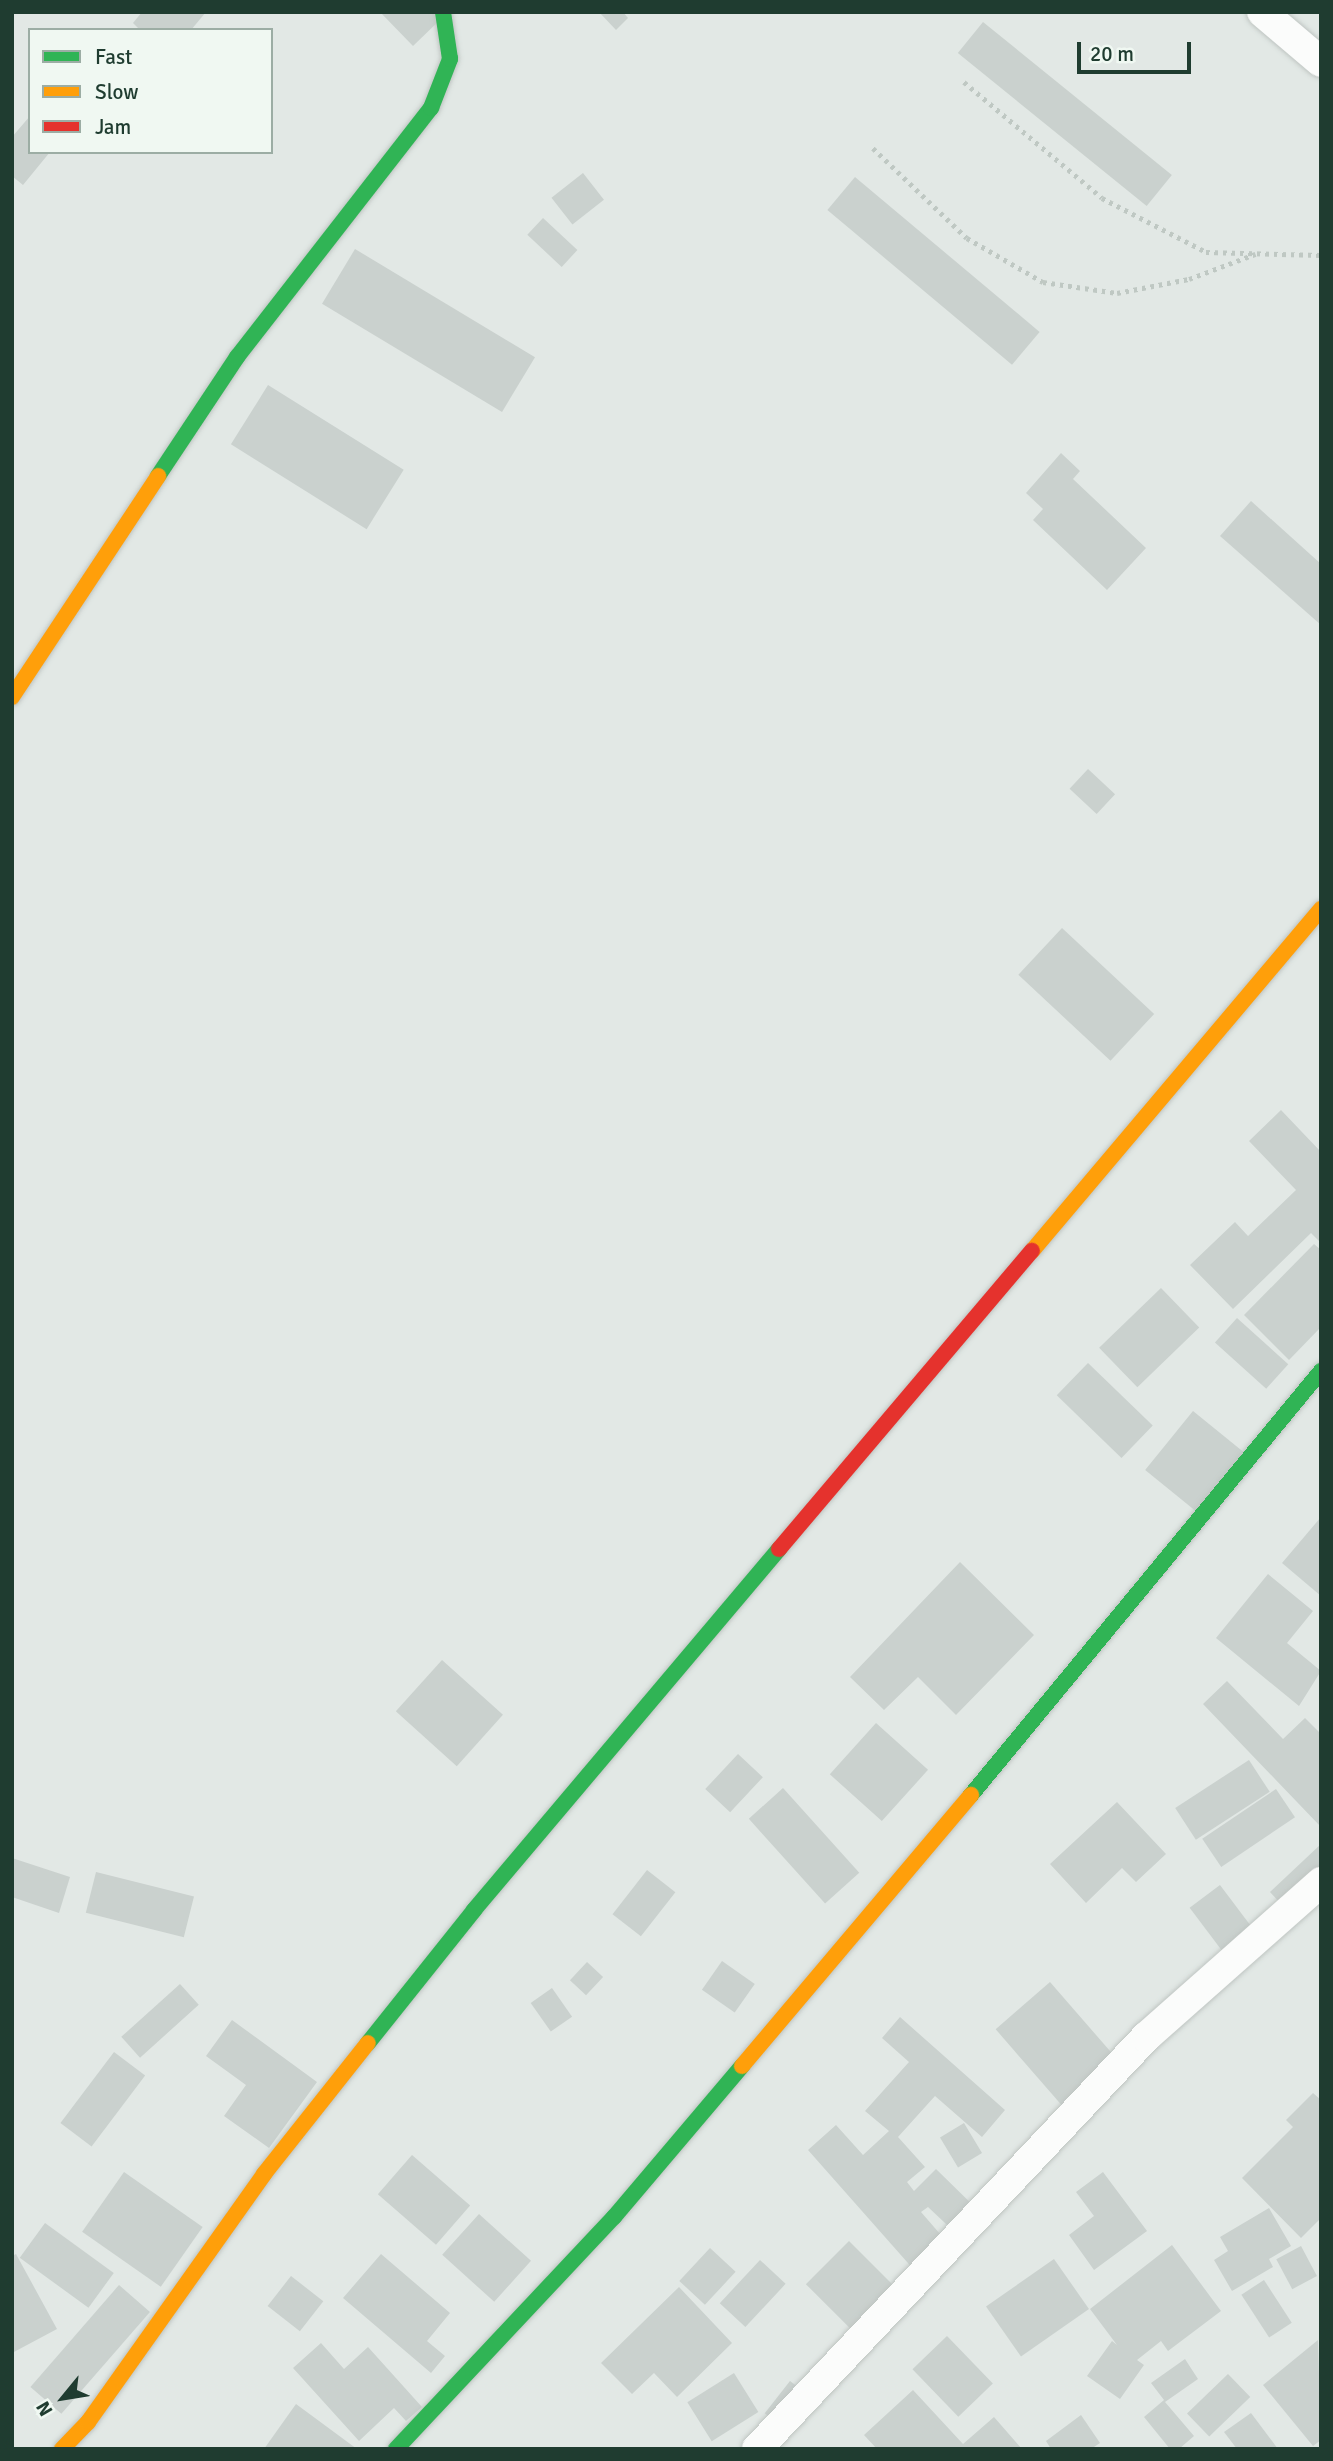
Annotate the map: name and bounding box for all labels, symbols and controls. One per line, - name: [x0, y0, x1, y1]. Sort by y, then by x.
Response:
- legend: [28, 28, 273, 154]
- scale bar: [1081, 28, 1195, 72]
- text: 20 m: [1090, 41, 1134, 67]
- text: Fast: [95, 44, 132, 70]
- text: Slow: [95, 79, 139, 105]
- text: Jam: [95, 114, 131, 140]
- north arrow: [28, 2363, 98, 2433]
- text: N: [31, 2397, 59, 2420]

